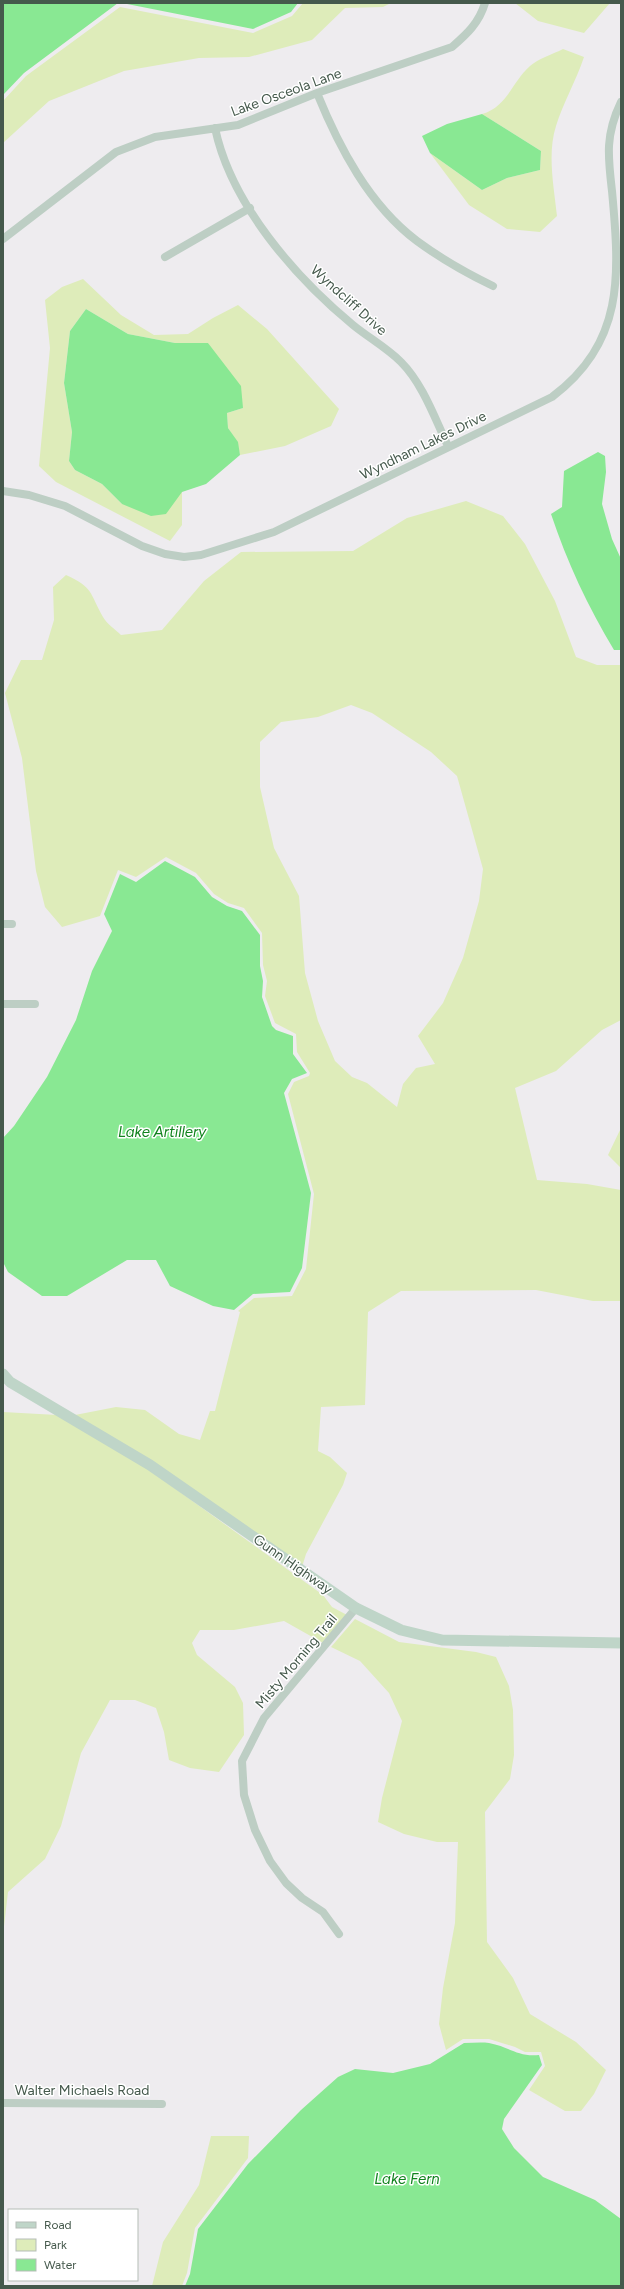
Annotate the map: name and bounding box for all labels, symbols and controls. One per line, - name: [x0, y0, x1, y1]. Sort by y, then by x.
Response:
- street label: Lake Osceola Lane: [229, 64, 344, 120]
- street label: Wyndcliff Drive: [307, 262, 391, 339]
- street label: Wyndham Lakes Drive: [357, 407, 489, 483]
- water label: Lake Artillery: [118, 1123, 207, 1141]
- street label: Gunn Highway: [250, 1531, 336, 1598]
- street label: Misty Morning Trail: [252, 1611, 341, 1712]
- street label: Walter Michaels Road: [15, 2082, 149, 2099]
- water label: Lake Fern: [374, 2170, 440, 2188]
- legend: [8, 2209, 138, 2281]
- text: Road: [44, 2218, 72, 2232]
- text: Park: [44, 2238, 67, 2252]
- text: Water: [44, 2258, 76, 2272]

